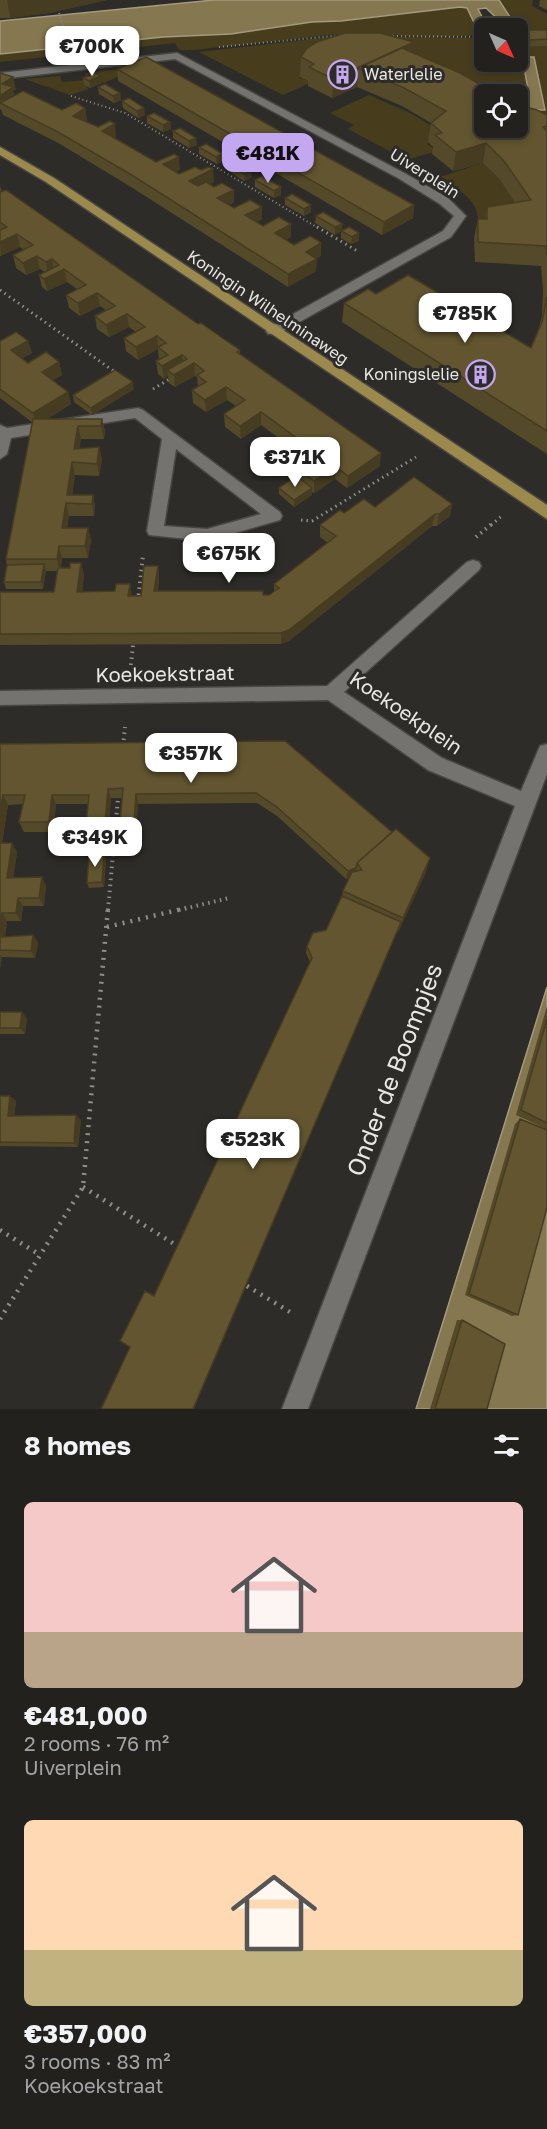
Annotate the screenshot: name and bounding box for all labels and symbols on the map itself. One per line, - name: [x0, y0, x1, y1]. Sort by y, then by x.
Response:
- north arrow: [474, 18, 528, 72]
- pin: €700K: [50, 26, 134, 77]
- building icon: Waterlelie: [327, 58, 359, 90]
- place label: Waterlelie: [364, 64, 442, 84]
- pin: €481K: [226, 133, 310, 184]
- street label: Uiverplein: [386, 144, 464, 202]
- street label: Koningin Wilhelminaweg: [184, 245, 352, 369]
- pin: €785K: [423, 293, 507, 344]
- building icon: Koningslelie: [464, 358, 496, 390]
- place label: Koningslelie: [363, 364, 459, 384]
- pin: €371K: [253, 437, 337, 488]
- pin: €675K: [187, 533, 271, 584]
- street label: Koekoekstraat: [95, 660, 235, 686]
- street label: Koekoekplein: [346, 666, 467, 759]
- pin: €357K: [149, 733, 233, 784]
- pin: €349K: [53, 817, 137, 868]
- street label: Onder de Boompjes: [340, 959, 447, 1180]
- pin: €523K: [211, 1119, 295, 1170]

